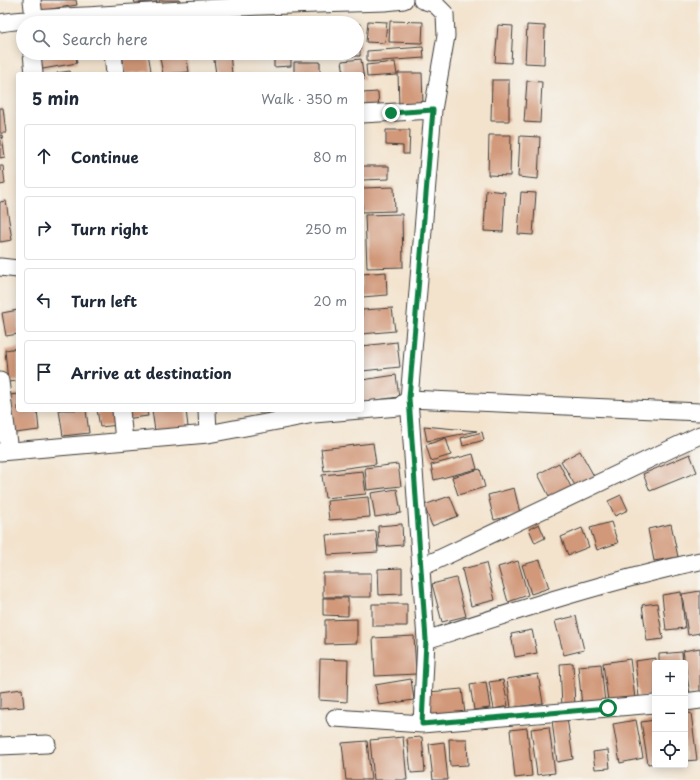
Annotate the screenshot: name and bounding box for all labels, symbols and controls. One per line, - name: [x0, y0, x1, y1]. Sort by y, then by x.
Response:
- search box: [16, 16, 364, 60]
- icon: search: [30, 27, 52, 49]
- text: Search here: [62, 27, 148, 50]
- text: 5 min: [32, 85, 79, 111]
- text: Walk · 350 m: [261, 89, 348, 108]
- route end: [382, 104, 400, 122]
- icon: ahead: [33, 145, 55, 167]
- text: Continue: [71, 145, 139, 168]
- text: 80 m: [313, 147, 347, 166]
- icon: right: [33, 217, 55, 239]
- text: Turn right: [71, 217, 148, 240]
- text: 250 m: [305, 219, 347, 238]
- icon: left: [33, 289, 55, 311]
- text: Turn left: [71, 289, 137, 312]
- text: 20 m: [313, 291, 347, 310]
- icon: arrive: [33, 361, 55, 383]
- text: Arrive at destination: [71, 361, 232, 384]
- map controls: [652, 660, 688, 768]
- button: +: [652, 660, 688, 696]
- button: −: [652, 696, 688, 732]
- route start: [599, 699, 617, 717]
- button: locate: [652, 732, 688, 768]

